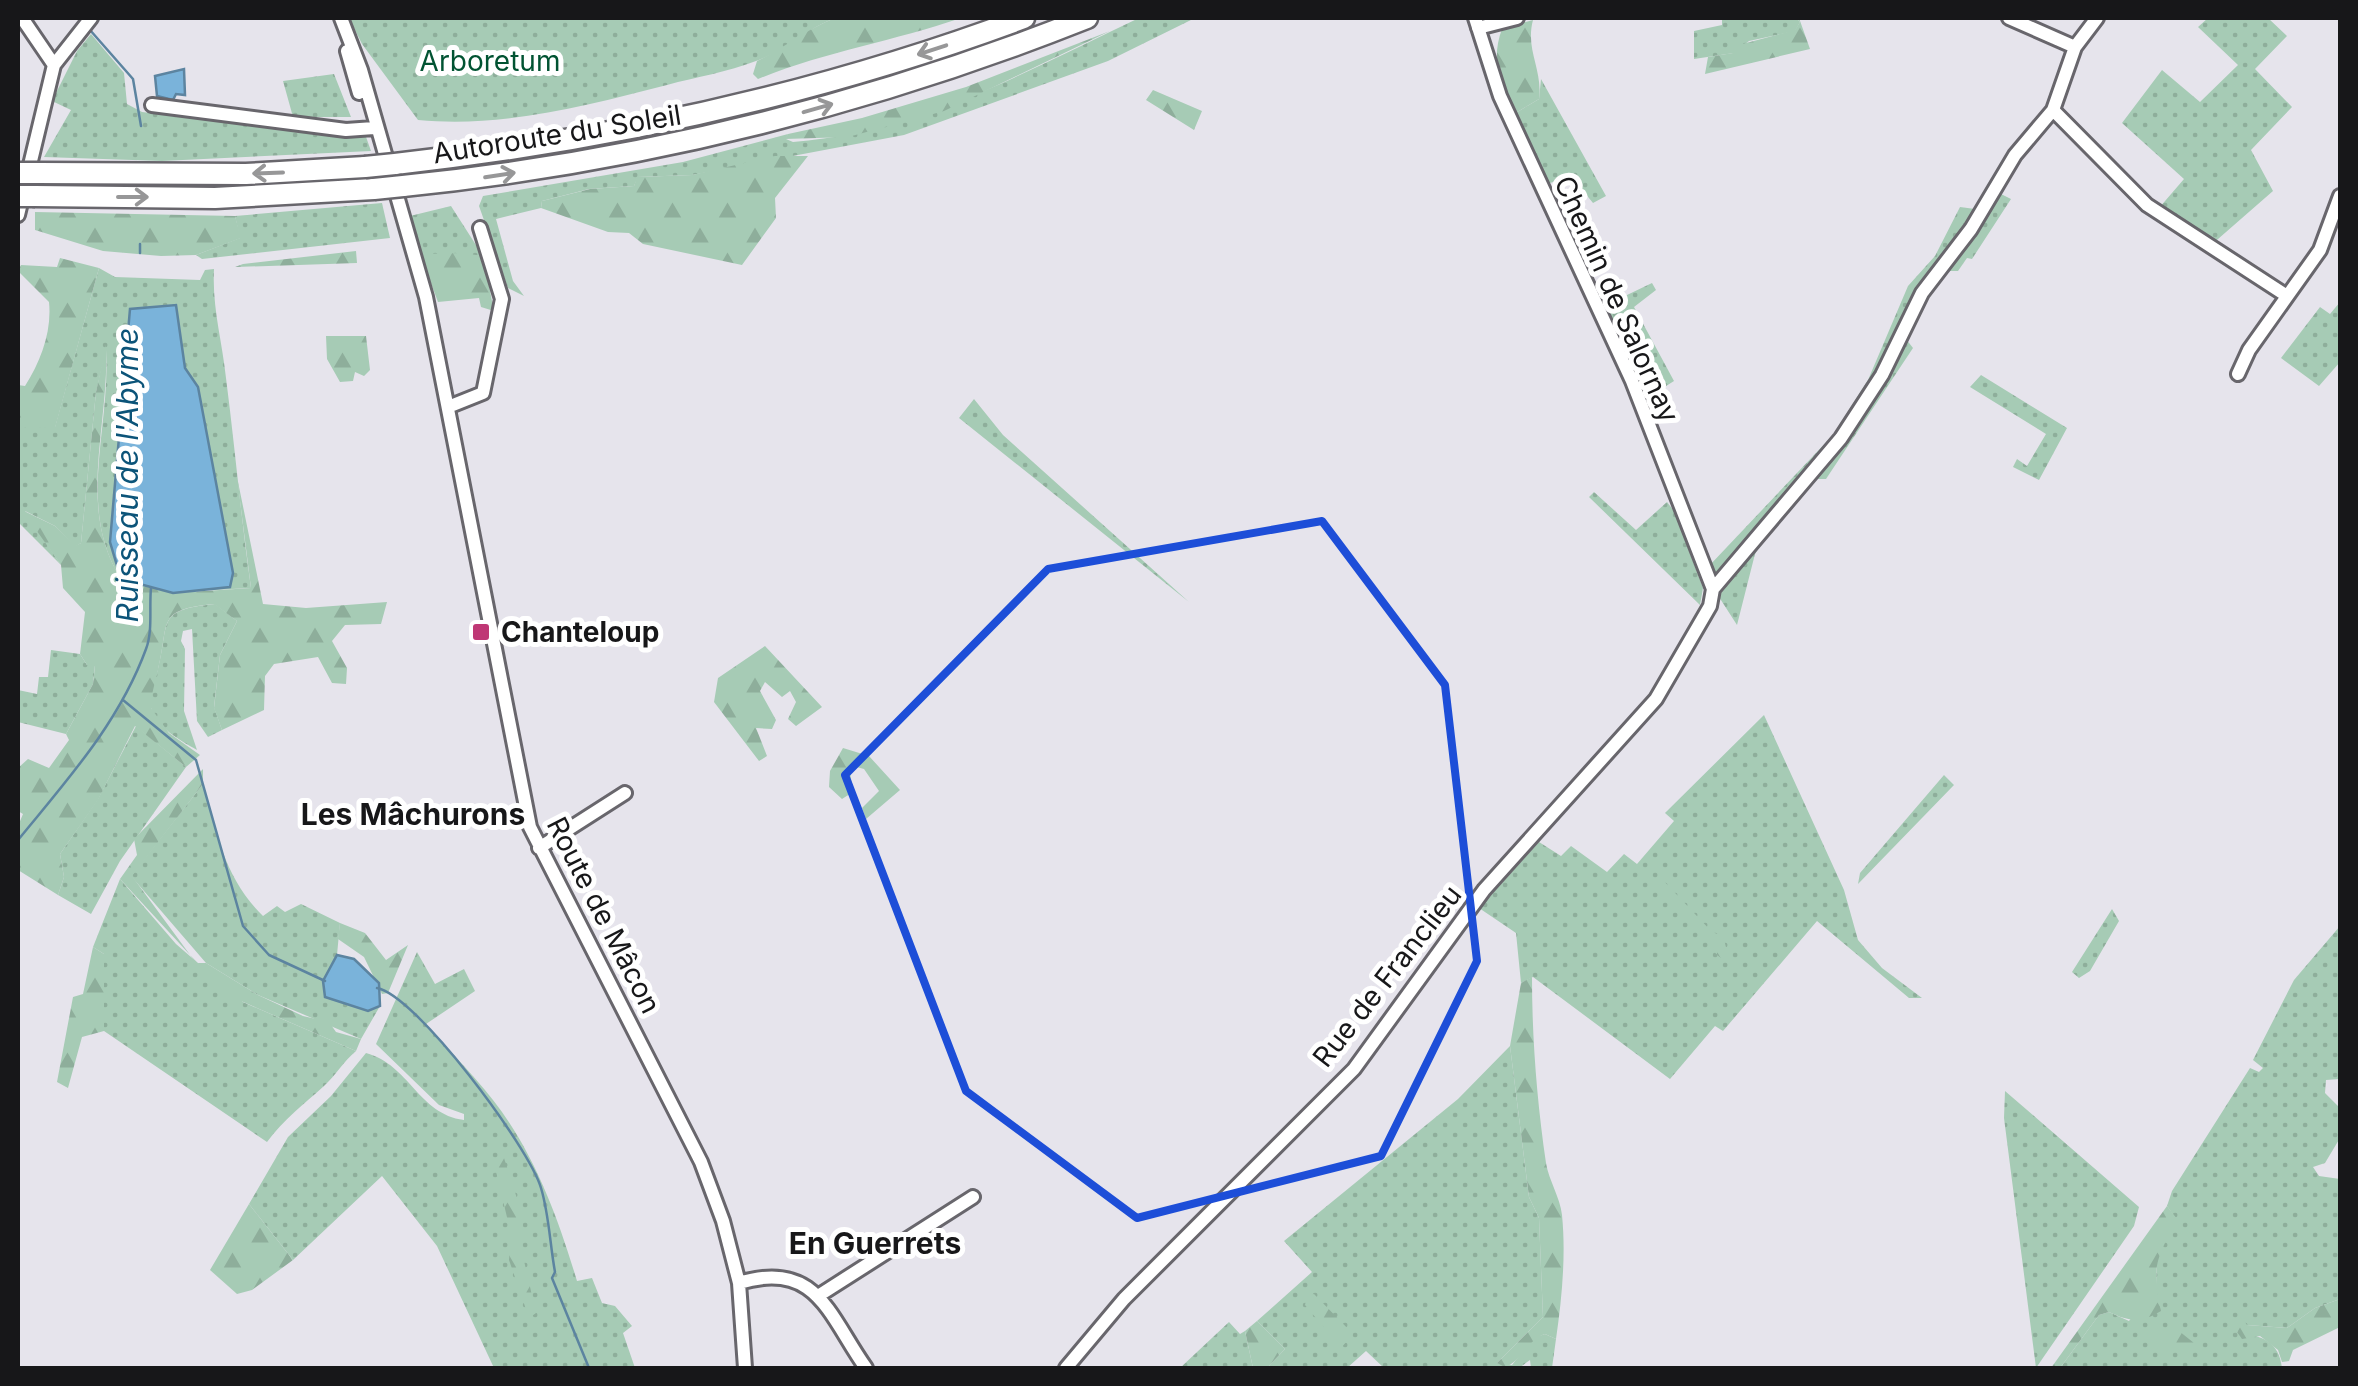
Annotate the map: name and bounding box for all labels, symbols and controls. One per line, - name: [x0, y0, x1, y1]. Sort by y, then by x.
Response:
- one-way arrow: [917, 43, 949, 61]
- park label: Arboretum: [420, 44, 560, 78]
- street label: Autoroute du Soleil: [430, 98, 684, 170]
- one-way arrow: [802, 98, 833, 117]
- one-way arrow: [252, 164, 284, 183]
- one-way arrow: [483, 165, 516, 183]
- street label: Chemin de Salornay: [1547, 170, 1687, 428]
- one-way arrow: [116, 188, 148, 206]
- water label: Ruisseau de l'Abyme: [109, 328, 145, 622]
- place label: Chanteloup: [501, 615, 659, 649]
- marker: Chanteloup: [470, 621, 492, 643]
- district label: Les Mâchurons: [301, 796, 525, 832]
- street label: Route de Mâcon: [540, 811, 668, 1019]
- street label: Rue de Franclieu: [1306, 878, 1468, 1074]
- district label: En Guerrets: [789, 1225, 961, 1261]

